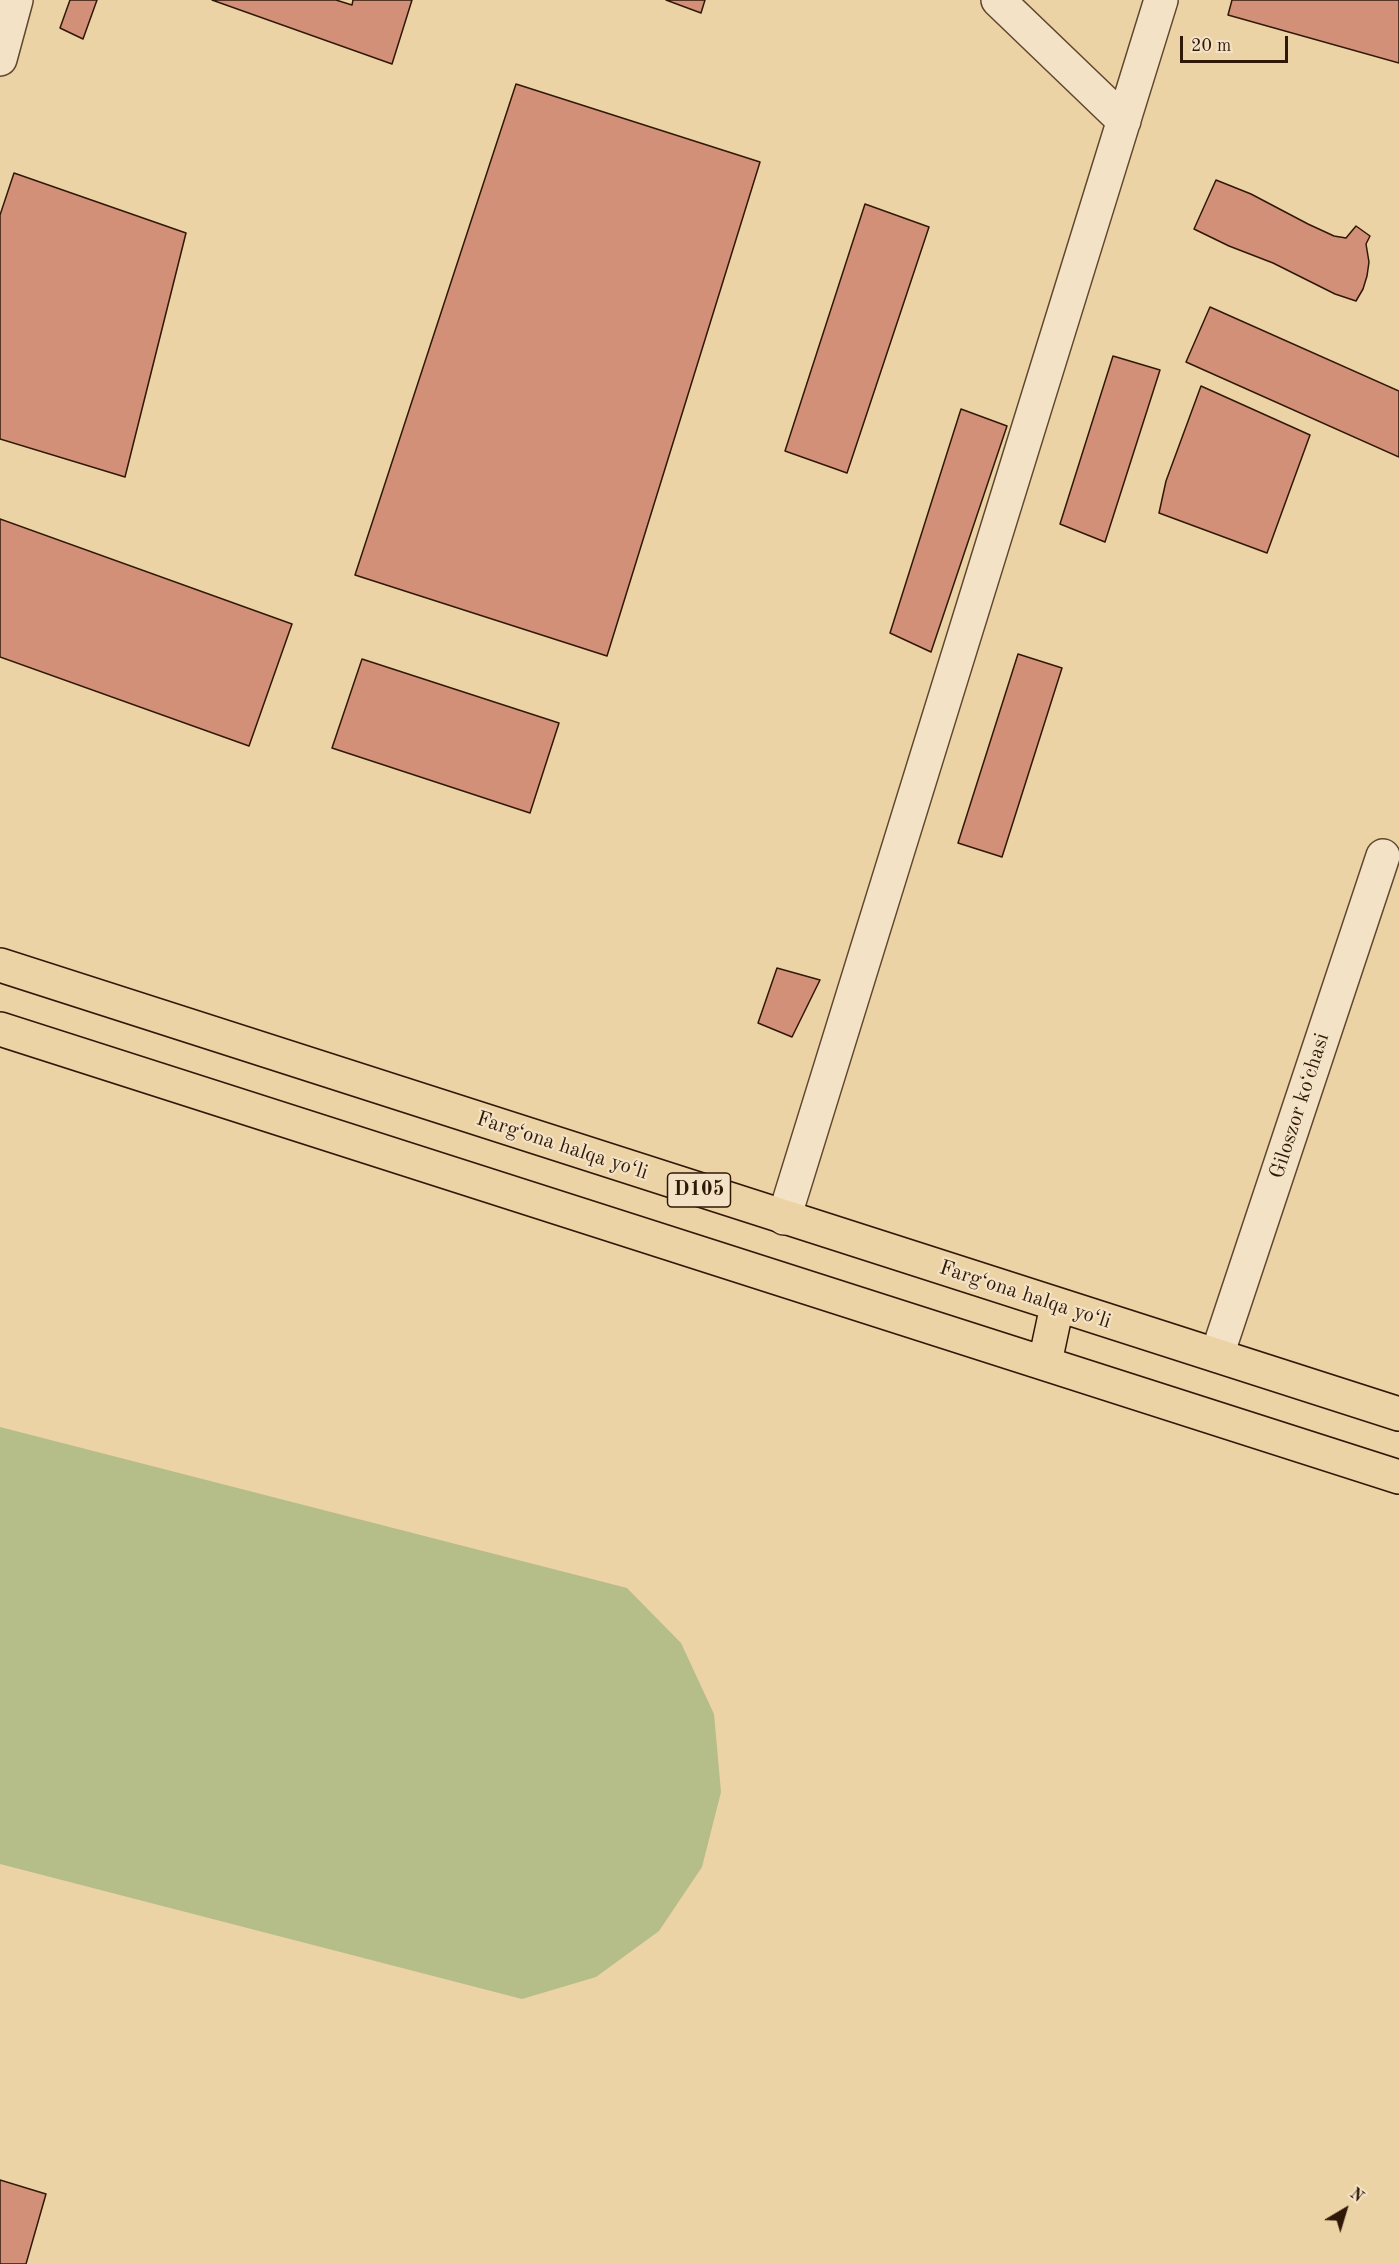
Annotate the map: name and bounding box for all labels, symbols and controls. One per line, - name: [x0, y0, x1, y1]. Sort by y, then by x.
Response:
- scale bar: [1183, 24, 1291, 62]
- text: 20 m: [1191, 37, 1231, 55]
- street label: Giloszor koʻchasi: [1265, 1030, 1335, 1182]
- street label: Farg‘ona halqa yo‘li: [473, 1106, 651, 1186]
- road number: D105: [668, 1173, 730, 1207]
- street label: Farg‘ona halqa yo‘li: [936, 1255, 1114, 1335]
- north arrow: [1315, 2180, 1375, 2240]
- text: N: [1346, 2186, 1366, 2206]

